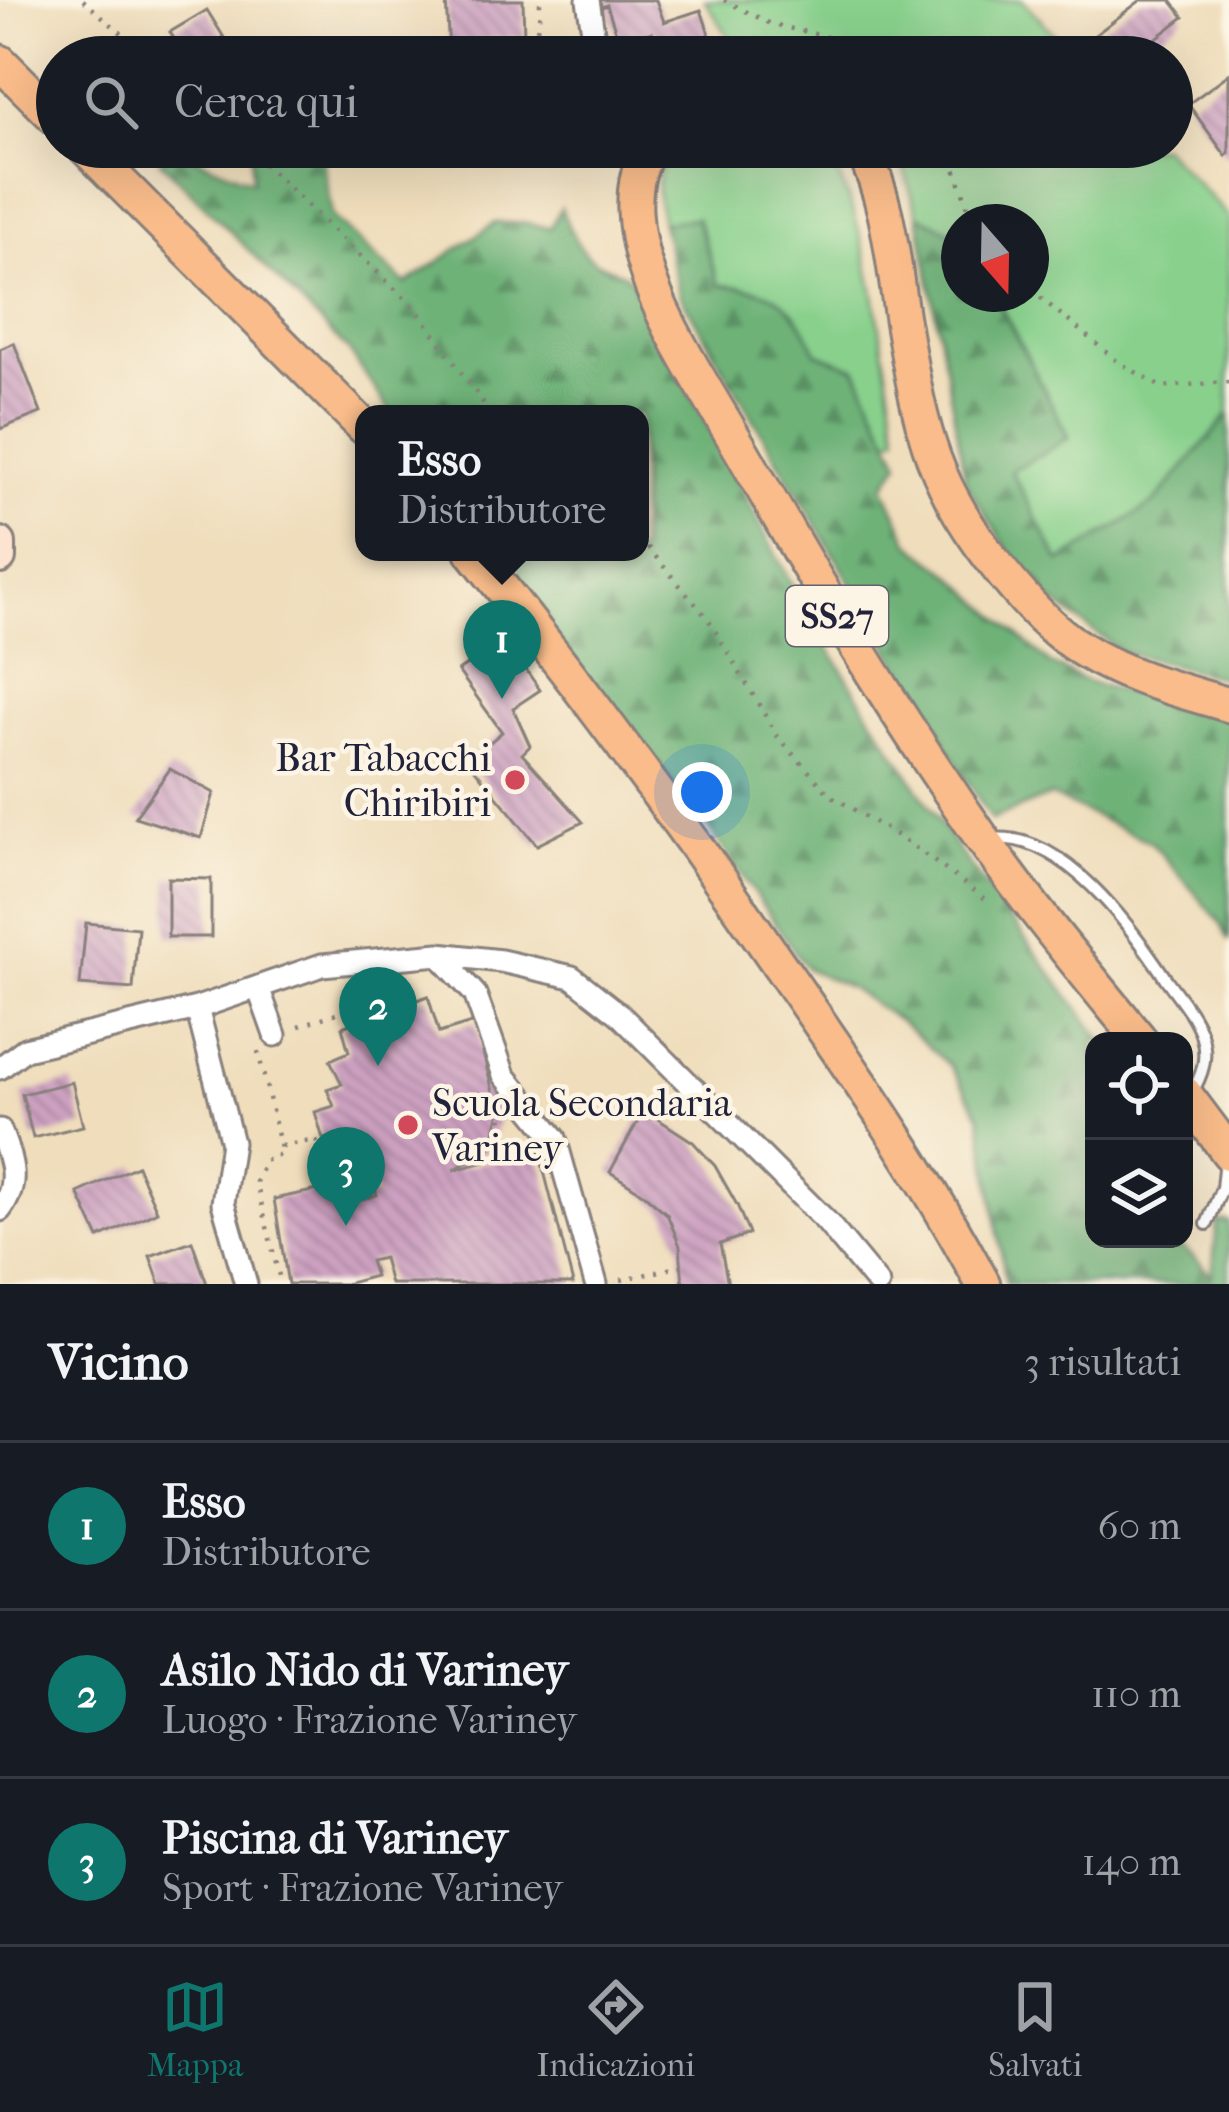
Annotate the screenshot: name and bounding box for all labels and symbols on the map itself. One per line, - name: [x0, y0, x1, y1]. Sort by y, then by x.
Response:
- north arrow: [941, 204, 1049, 312]
- road number: SS27: [786, 586, 888, 646]
- pin: 1: [463, 600, 541, 699]
- place label: Bar Tabacchi Chiribiri: [276, 735, 491, 826]
- your location: [672, 762, 732, 822]
- marker: Bar Tabacchi Chiribiri: [502, 767, 528, 793]
- pin: 2: [339, 967, 417, 1066]
- place label: Scuola Secondaria Variney: [431, 1080, 733, 1171]
- marker: Scuola Secondaria Variney: [395, 1112, 421, 1138]
- pin: 3: [307, 1127, 385, 1226]

